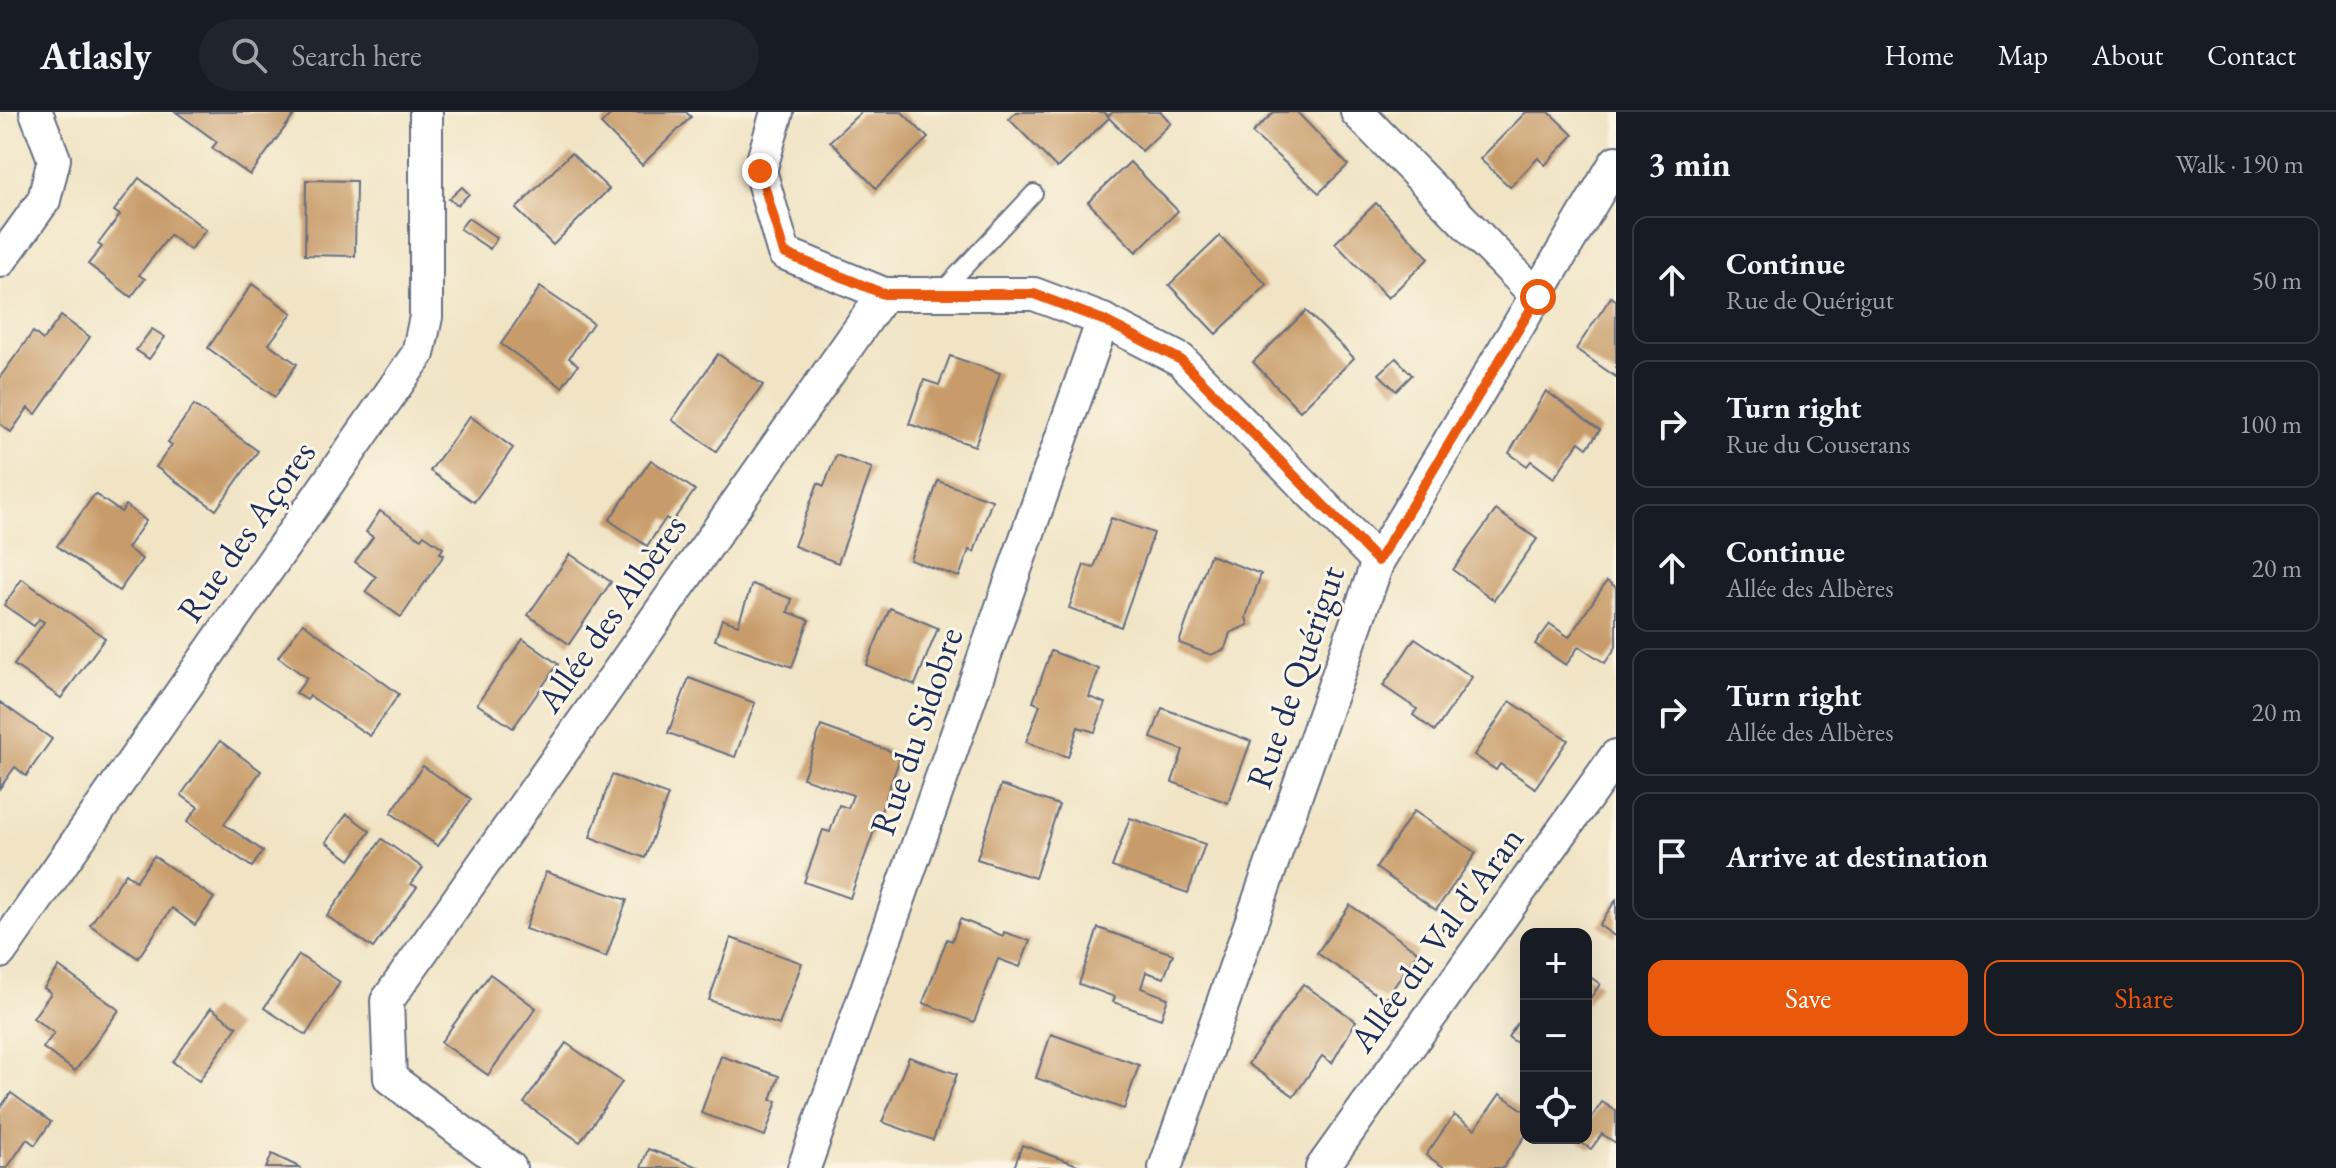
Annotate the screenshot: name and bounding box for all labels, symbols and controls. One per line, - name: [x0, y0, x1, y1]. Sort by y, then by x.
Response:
- search box: [199, 19, 759, 91]
- text: Atlasly: [40, 31, 151, 80]
- icon: search: [227, 33, 271, 77]
- text: Search here: [291, 36, 422, 75]
- text: Home: [1884, 37, 1954, 73]
- text: Map: [1998, 37, 2048, 73]
- text: About: [2092, 37, 2163, 73]
- text: Contact: [2207, 37, 2296, 73]
- text: 3 min: [1648, 142, 1731, 186]
- text: Walk · 190 m: [2176, 147, 2304, 181]
- route end: [742, 153, 778, 189]
- text: Continue: [1726, 244, 1845, 283]
- icon: ahead: [1650, 258, 1694, 302]
- text: 50 m: [2252, 263, 2302, 297]
- route start: [1520, 279, 1556, 315]
- text: Rue de Quérigut: [1726, 283, 1894, 317]
- text: Turn right: [1726, 388, 1862, 427]
- icon: right: [1650, 402, 1694, 446]
- text: 100 m: [2239, 407, 2302, 441]
- text: Rue du Couserans: [1726, 427, 1910, 461]
- street label: Rue des Açores: [166, 431, 326, 631]
- street label: Allée des Albères: [525, 504, 697, 722]
- text: Continue: [1726, 532, 1845, 571]
- icon: ahead: [1650, 546, 1694, 590]
- text: 20 m: [2252, 551, 2302, 585]
- street label: Rue de Quérigut: [1235, 559, 1355, 795]
- text: Allée des Albères: [1726, 571, 1894, 605]
- street label: Rue du Sidobre: [859, 621, 973, 841]
- text: Turn right: [1726, 676, 1862, 715]
- icon: right: [1650, 690, 1694, 734]
- text: 20 m: [2252, 695, 2302, 729]
- text: Allée des Albères: [1726, 715, 1894, 749]
- street label: Allée du Val d'Aran: [1338, 817, 1534, 1062]
- icon: arrive: [1650, 834, 1694, 878]
- text: Arrive at destination: [1726, 837, 1988, 876]
- map controls: [1520, 928, 1592, 1144]
- button: +: [1520, 928, 1592, 1000]
- button: Save: [1648, 960, 1968, 1036]
- button: Share: [1984, 960, 2304, 1036]
- button: −: [1520, 1000, 1592, 1072]
- button: locate: [1520, 1072, 1592, 1144]

